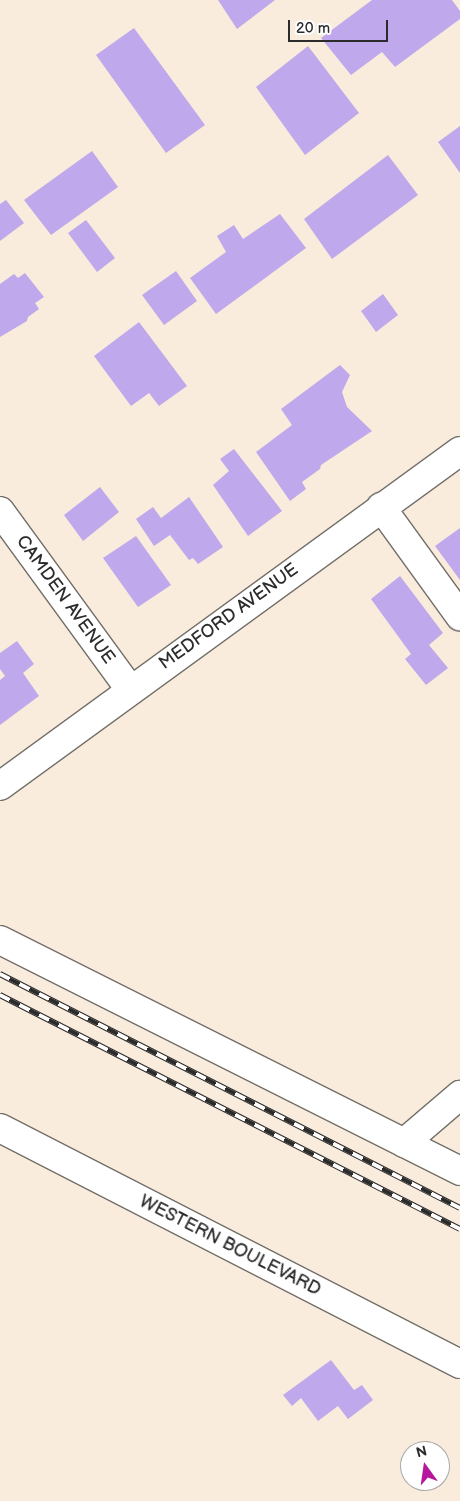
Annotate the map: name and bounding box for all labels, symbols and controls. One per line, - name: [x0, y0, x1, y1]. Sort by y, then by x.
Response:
- scale bar: [290, 10, 390, 42]
- text: 20 m: [296, 19, 330, 38]
- street label: CAMDEN AVENUE: [11, 531, 119, 669]
- street label: MEDFORD AVENUE: [155, 559, 303, 675]
- street label: WESTERN BOULEVARD: [136, 1191, 324, 1301]
- north arrow: [400, 1441, 450, 1491]
- text: N: [414, 1442, 429, 1461]

